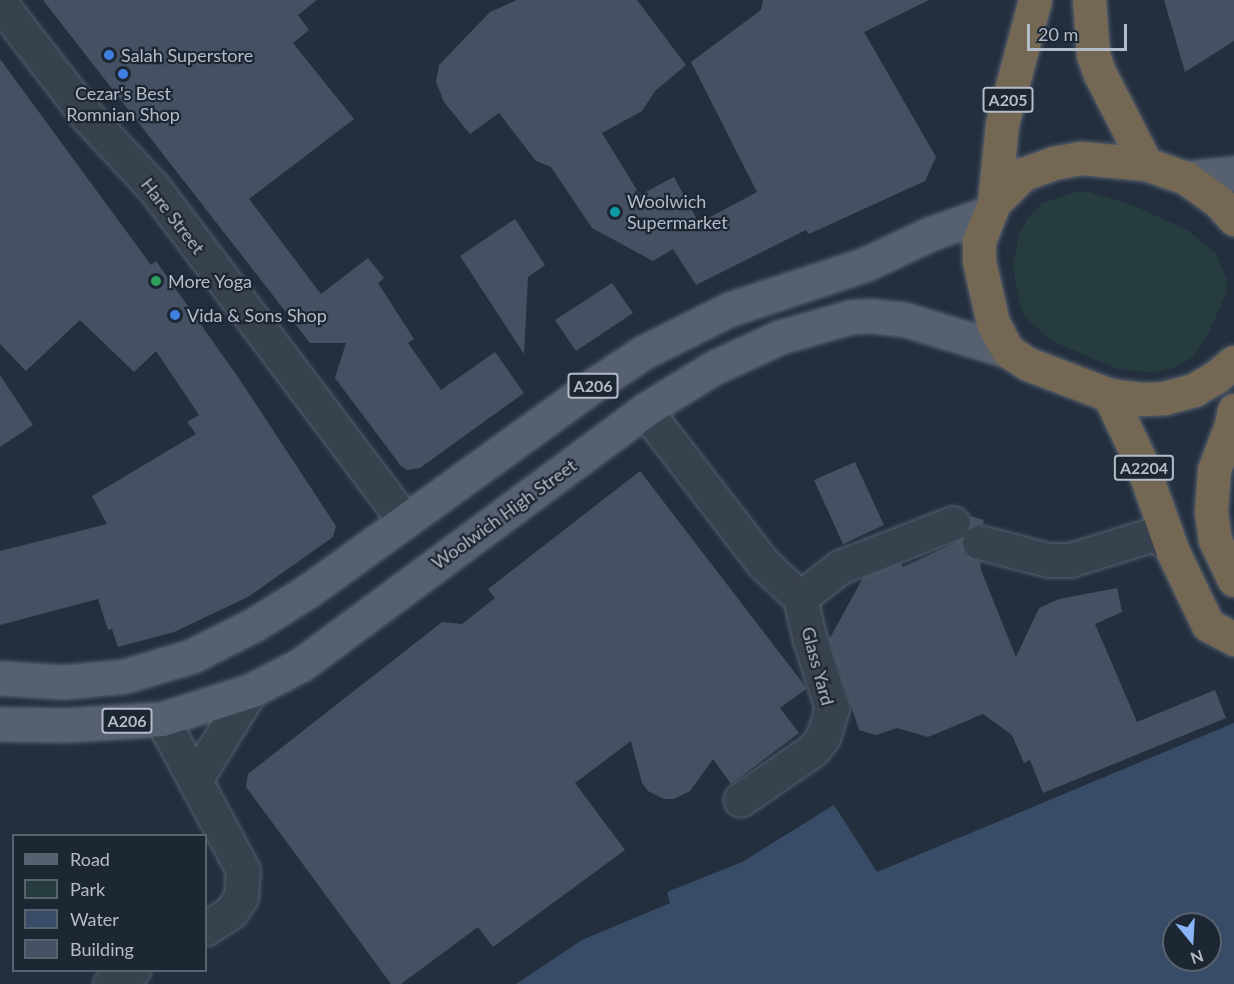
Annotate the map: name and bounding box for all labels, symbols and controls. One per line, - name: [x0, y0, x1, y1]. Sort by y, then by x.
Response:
- scale bar: [1030, 12, 1130, 50]
- text: 20 m: [1038, 23, 1078, 45]
- place label: Salah Superstore: [121, 44, 253, 66]
- marker: Salah Superstore: [102, 48, 116, 62]
- marker: Cezar's Best Romnian Shop: [116, 67, 130, 81]
- place label: Cezar's Best Romnian Shop: [66, 83, 180, 125]
- road number: A205: [982, 87, 1034, 113]
- street label: Hare Street: [137, 174, 209, 258]
- place label: Woolwich Supermarket: [627, 191, 728, 234]
- marker: Woolwich Supermarket: [608, 205, 622, 219]
- place label: More Yoga: [168, 270, 253, 292]
- marker: More Yoga: [149, 274, 163, 288]
- place label: Vida & Sons Shop: [187, 304, 327, 326]
- marker: Vida & Sons Shop: [168, 308, 182, 322]
- road number: A206: [568, 373, 618, 399]
- street label: Woolwich High Street: [428, 454, 580, 574]
- road number: A2204: [1112, 455, 1176, 481]
- street label: Glass Yard: [797, 624, 839, 708]
- road number: A206: [102, 708, 152, 734]
- legend: [12, 834, 207, 972]
- text: Road: [70, 848, 110, 870]
- text: Park: [70, 878, 105, 900]
- text: Water: [70, 908, 119, 930]
- north arrow: [1162, 912, 1222, 972]
- text: Building: [70, 938, 134, 960]
- text: N: [1188, 947, 1206, 969]

